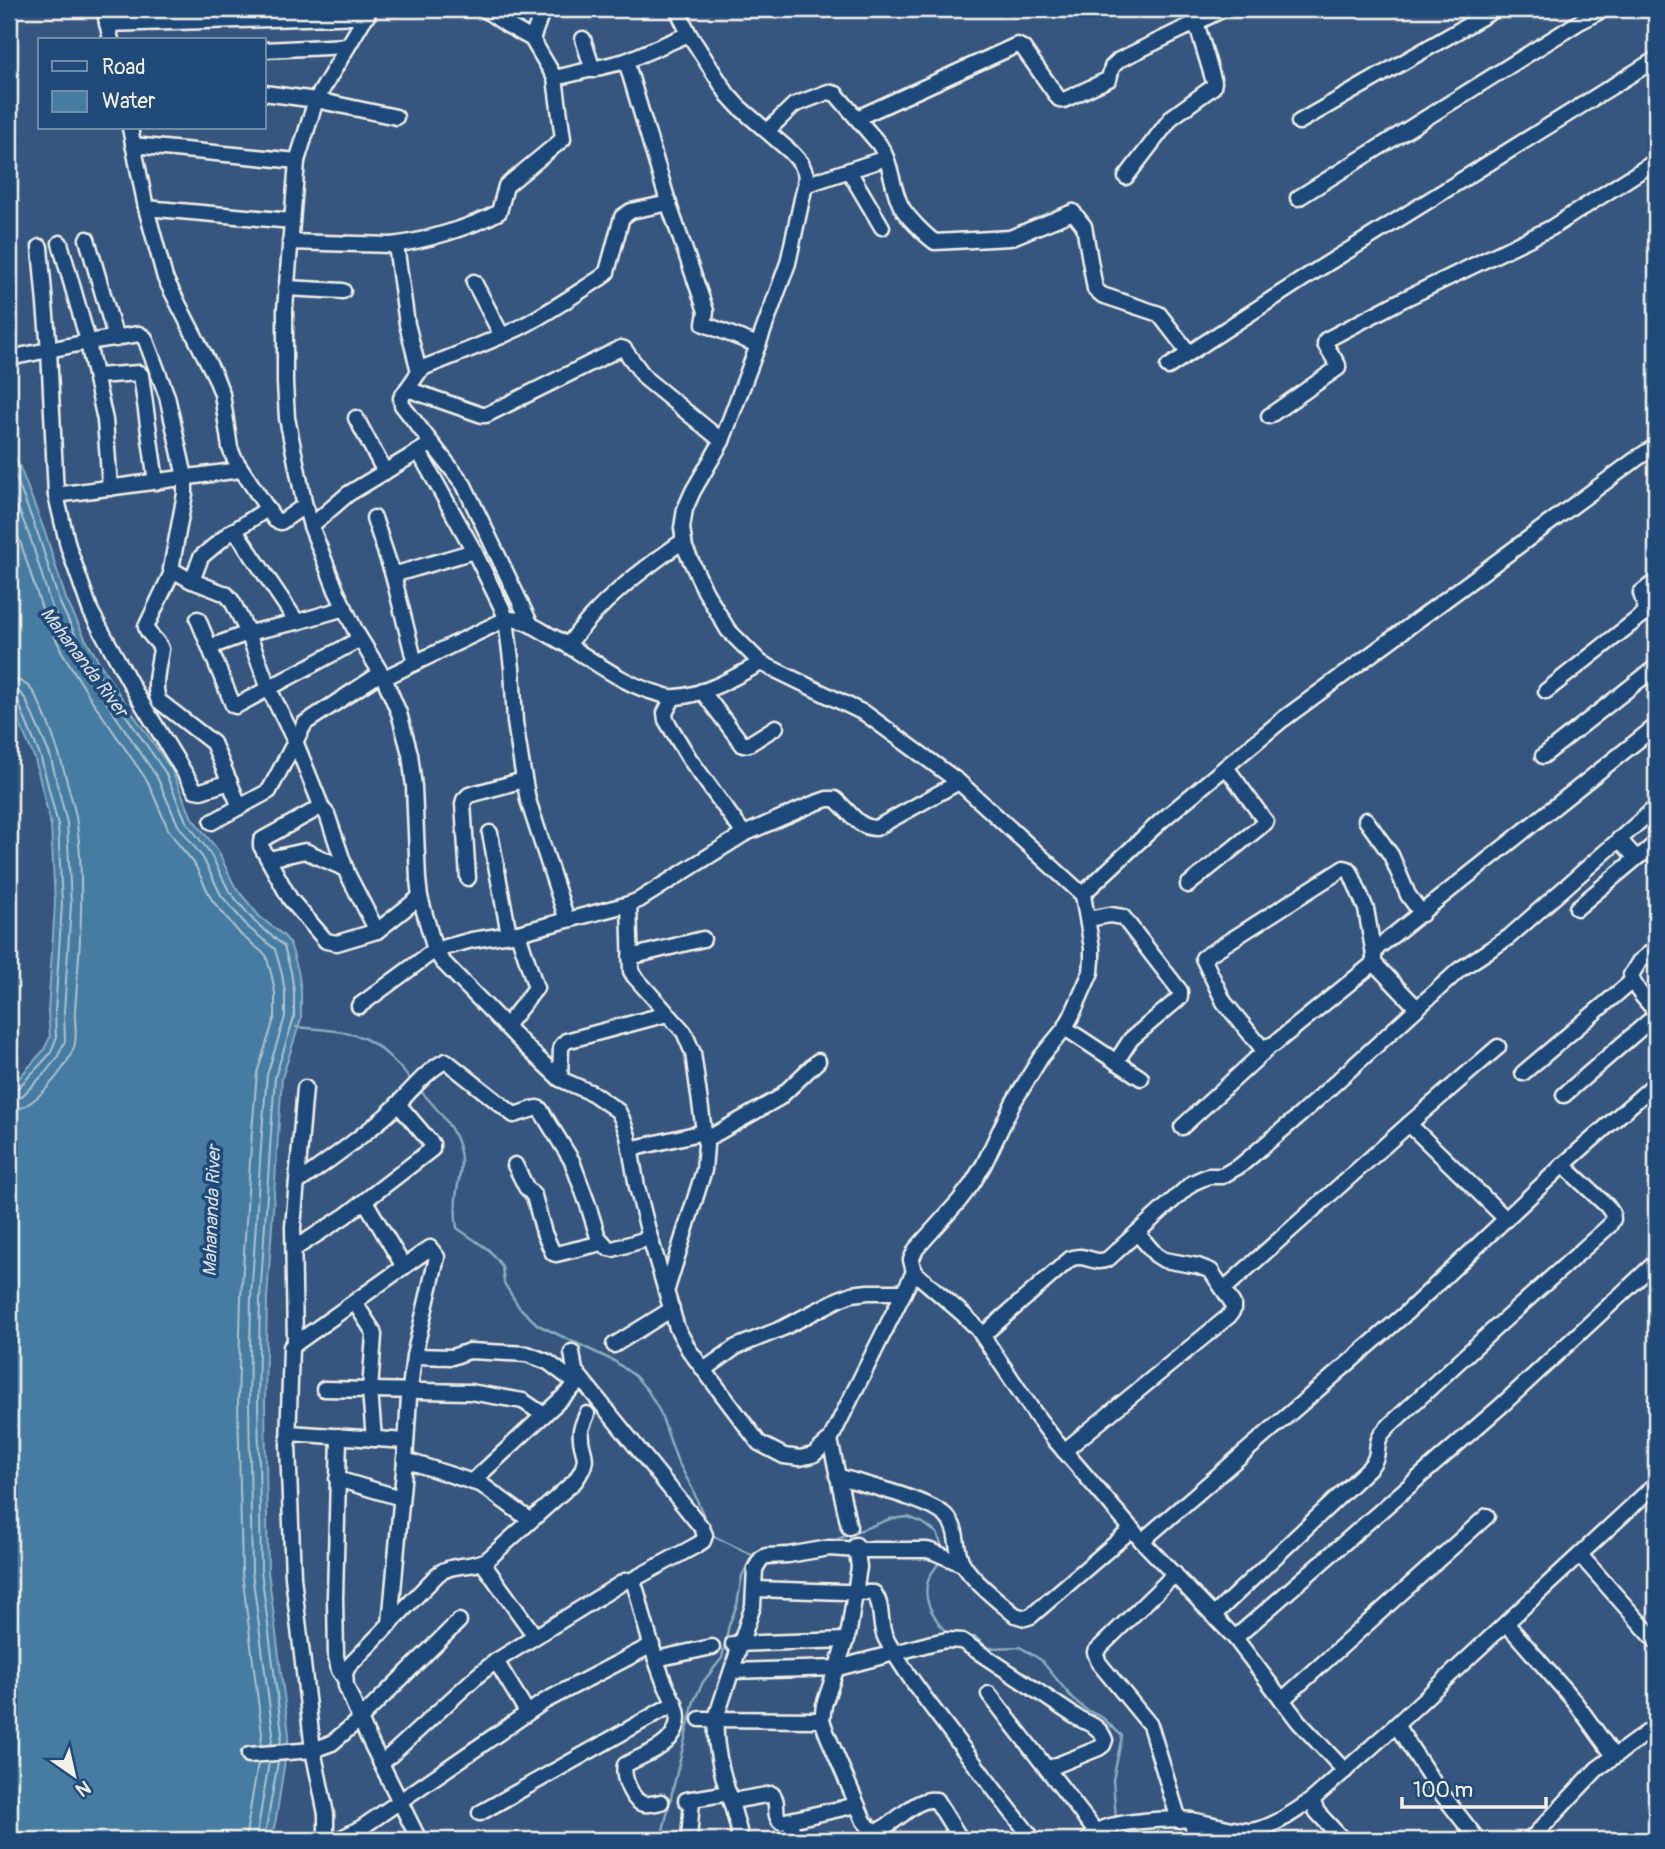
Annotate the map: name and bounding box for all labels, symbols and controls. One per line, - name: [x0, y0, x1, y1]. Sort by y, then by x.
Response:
- legend: [38, 38, 266, 130]
- text: Road: [102, 54, 146, 81]
- text: Water: [102, 88, 156, 115]
- water label: Mahananda River: [35, 602, 134, 723]
- water label: Mahananda River: [198, 1143, 226, 1277]
- north arrow: [38, 1741, 108, 1811]
- scale bar: [1402, 1765, 1546, 1809]
- text: N: [71, 1775, 95, 1802]
- text: 100 m: [1413, 1777, 1473, 1804]

